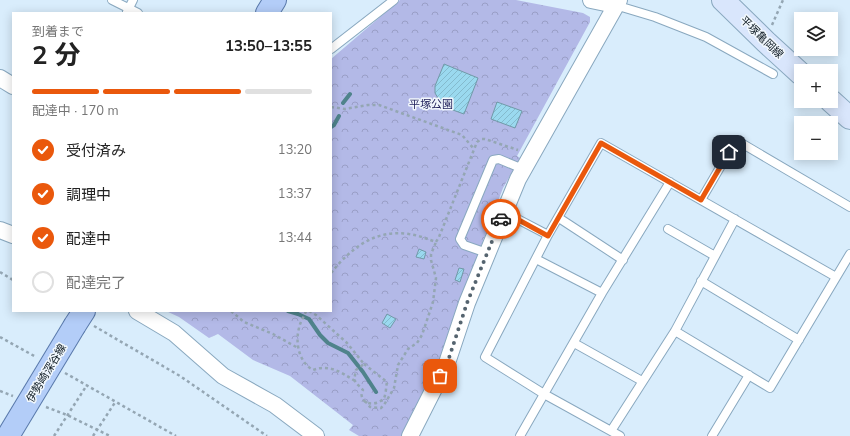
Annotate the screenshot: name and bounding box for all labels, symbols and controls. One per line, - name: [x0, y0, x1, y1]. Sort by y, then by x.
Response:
- map controls: [794, 12, 838, 160]
- button: layers: [794, 12, 838, 56]
- street label: 平塚亀岡線: [737, 13, 787, 62]
- text: 到着まで: [32, 23, 84, 41]
- text: 13:50–13:55: [225, 36, 312, 56]
- text: 2 分: [32, 38, 81, 73]
- button: +: [794, 64, 838, 108]
- park label: 平塚公園: [409, 97, 453, 112]
- text: 配達中 · 170 m: [32, 102, 119, 120]
- button: −: [794, 116, 838, 160]
- pin: [712, 135, 746, 169]
- icon: check: [32, 139, 54, 161]
- text: 受付済み: [66, 141, 126, 161]
- text: 13:20: [278, 141, 312, 159]
- icon: home: [718, 141, 740, 163]
- icon: check: [32, 183, 54, 205]
- text: 調理中: [66, 185, 111, 205]
- text: 13:37: [278, 185, 312, 203]
- courier: [481, 199, 521, 239]
- icon: car: [490, 208, 512, 230]
- icon: check: [32, 227, 54, 249]
- text: 配達中: [66, 229, 111, 249]
- text: 13:44: [278, 229, 312, 247]
- text: 配達完了: [66, 273, 126, 293]
- street label: 伊勢崎深谷線: [23, 341, 70, 405]
- pin: [423, 359, 457, 393]
- icon: bag: [429, 365, 451, 387]

